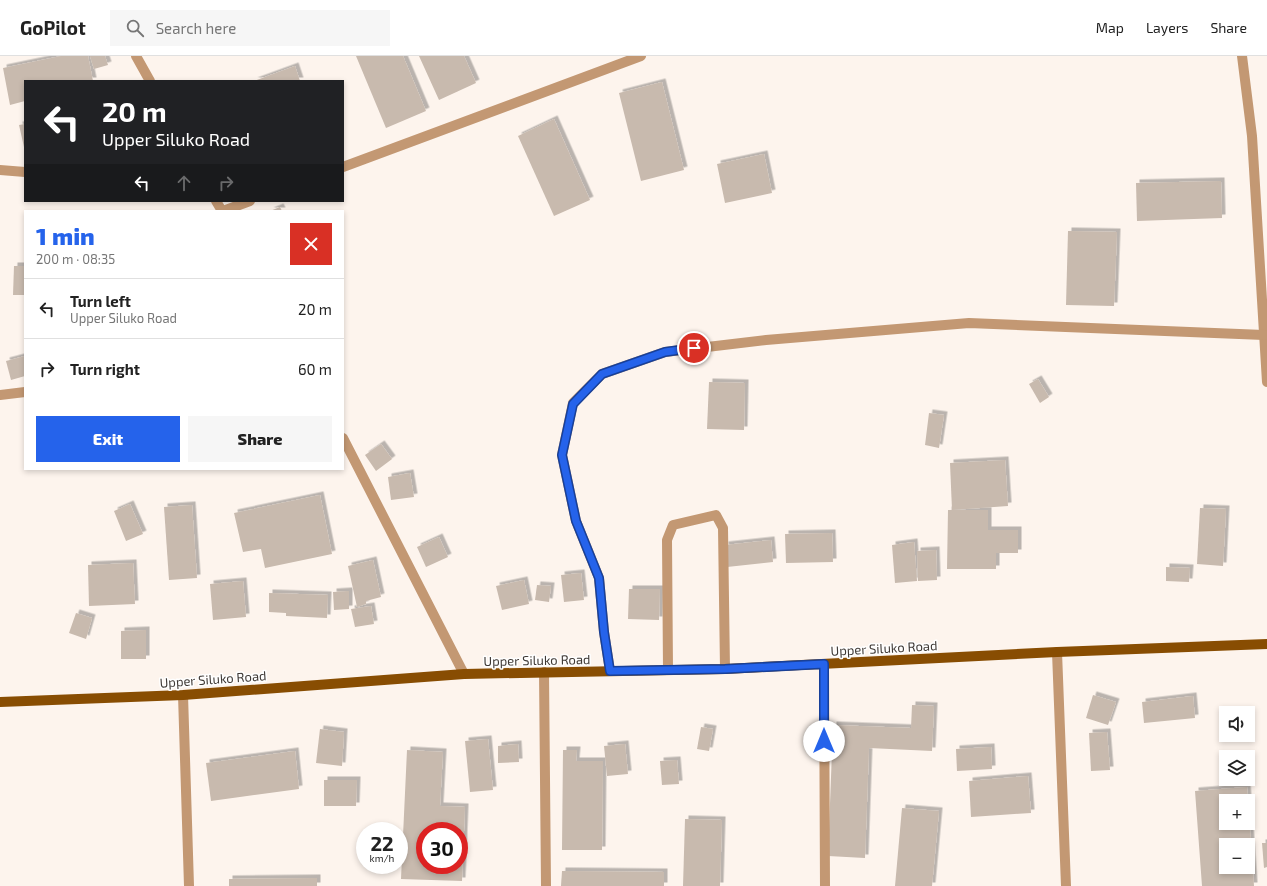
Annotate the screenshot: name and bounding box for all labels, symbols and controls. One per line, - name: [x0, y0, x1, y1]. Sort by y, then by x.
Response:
- search box: [110, 10, 390, 46]
- text: GoPilot: [20, 16, 86, 39]
- icon: search: [124, 17, 146, 39]
- text: Search here: [156, 19, 236, 37]
- text: Map: [1096, 19, 1124, 36]
- text: Layers: [1146, 19, 1188, 36]
- text: Share: [1210, 19, 1247, 36]
- text: 20 m: [102, 94, 167, 128]
- icon: left: [36, 96, 88, 148]
- text: Upper Siluko Road: [102, 128, 250, 150]
- icon: left: [131, 172, 153, 194]
- icon: ahead: [173, 172, 195, 194]
- icon: right: [215, 172, 237, 194]
- text: 1 min: [36, 221, 95, 250]
- button: close: [290, 223, 332, 265]
- text: 200 m · 08:35: [36, 251, 115, 267]
- text: Turn left: [70, 292, 131, 310]
- icon: left: [36, 298, 58, 320]
- text: 20 m: [298, 300, 332, 318]
- text: Upper Siluko Road: [70, 310, 177, 326]
- pin: [677, 331, 711, 365]
- icon: arrive: [683, 337, 705, 359]
- icon: right: [36, 358, 58, 380]
- text: Turn right: [70, 360, 140, 378]
- text: 60 m: [298, 360, 332, 378]
- button: Exit: [36, 416, 180, 462]
- button: Share: [188, 416, 332, 462]
- street label: Upper Siluko Road: [830, 637, 938, 659]
- street label: Upper Siluko Road: [483, 651, 591, 669]
- street label: Upper Siluko Road: [159, 667, 267, 691]
- map controls: [1219, 706, 1255, 874]
- button: sound: [1219, 706, 1255, 742]
- position arrow: [803, 720, 845, 762]
- button: layers: [1219, 750, 1255, 786]
- button: +: [1219, 794, 1255, 830]
- speed limit sign: 30: [416, 822, 468, 874]
- text: 22: [370, 831, 394, 855]
- button: −: [1219, 838, 1255, 874]
- text: km/h: [370, 852, 394, 864]

